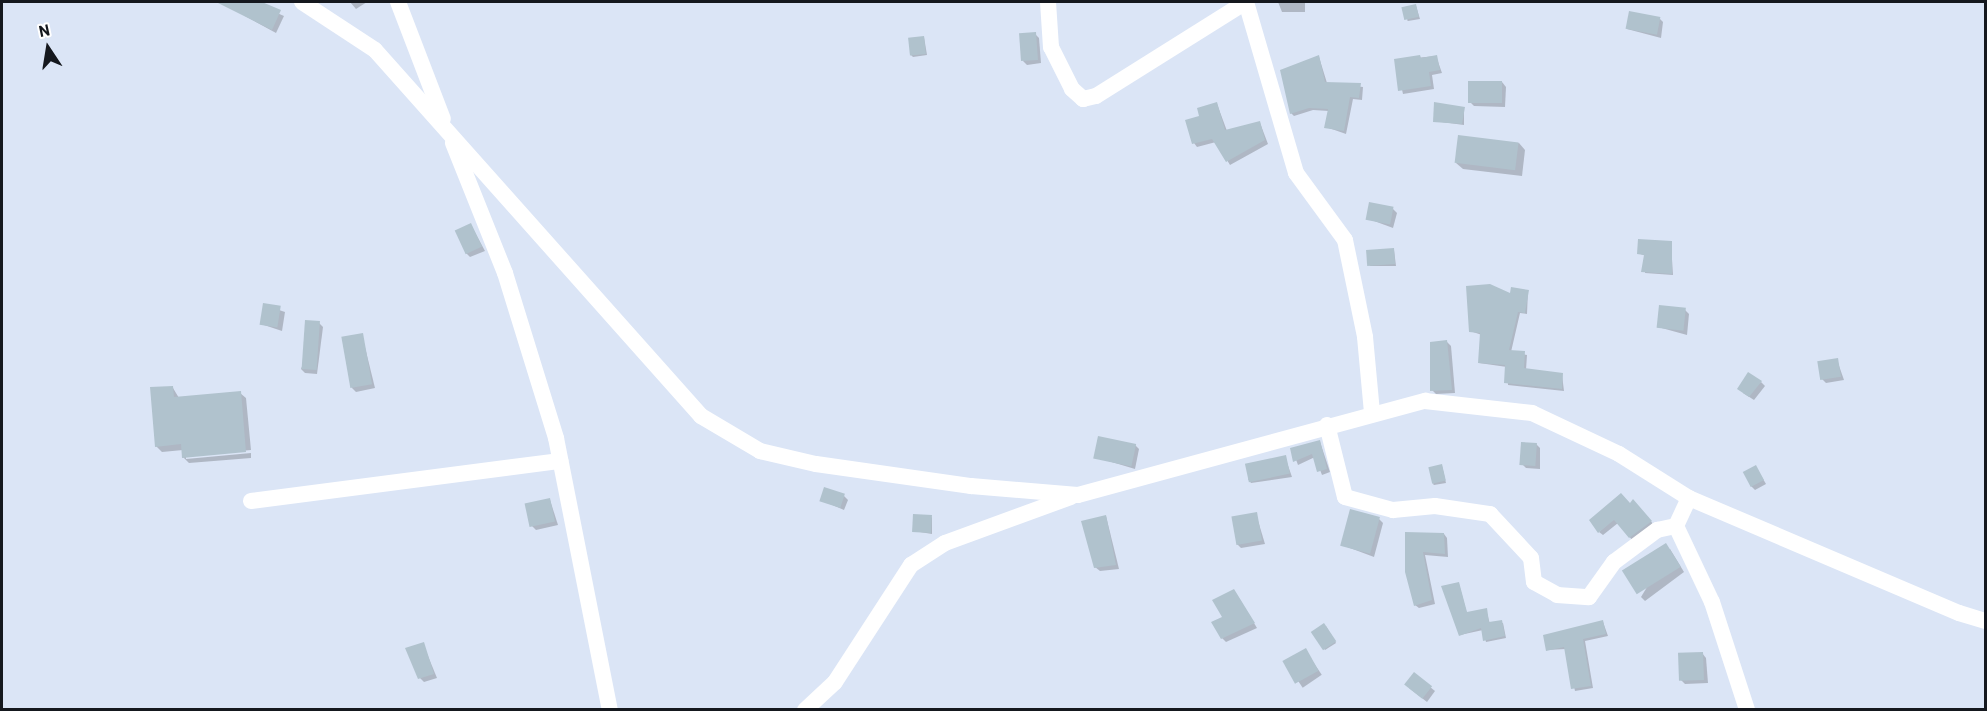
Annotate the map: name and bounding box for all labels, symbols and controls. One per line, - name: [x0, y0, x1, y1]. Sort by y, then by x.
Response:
- north arrow: [18, 18, 78, 78]
- text: N: [37, 20, 51, 40]

